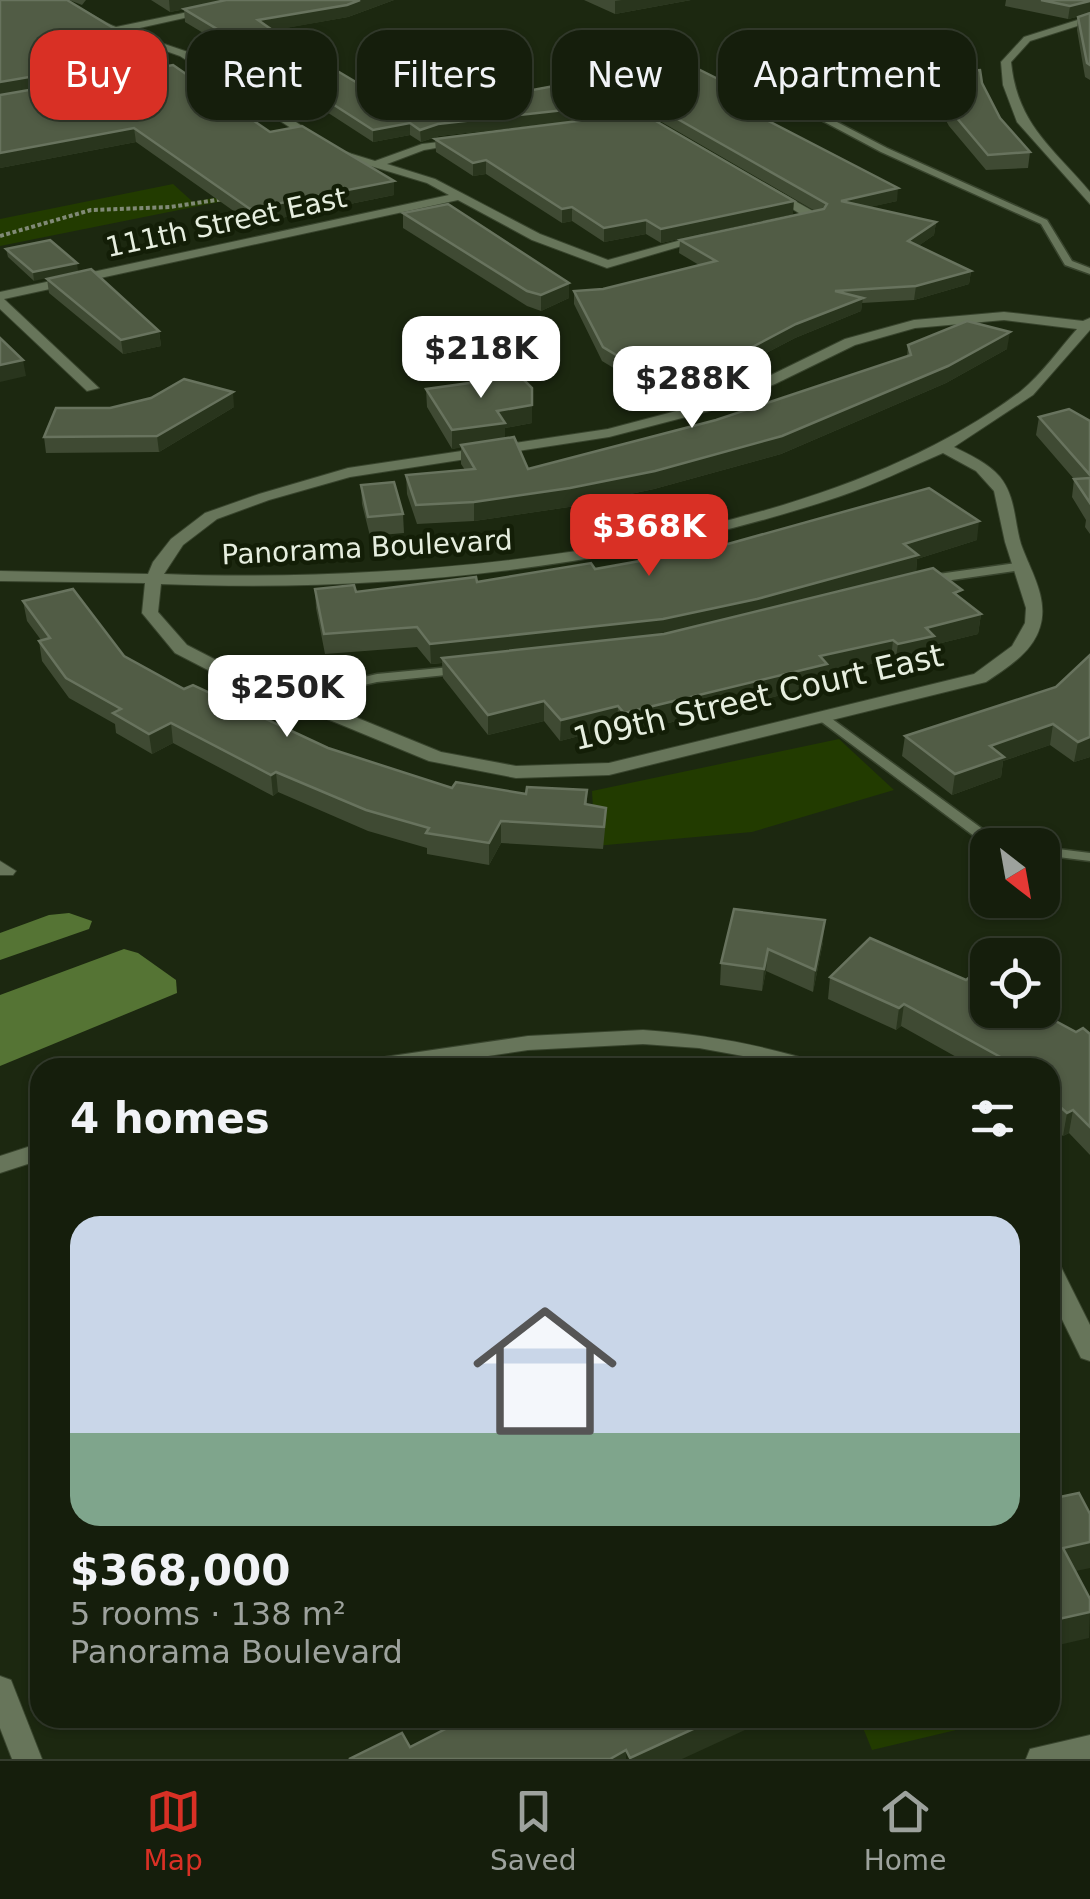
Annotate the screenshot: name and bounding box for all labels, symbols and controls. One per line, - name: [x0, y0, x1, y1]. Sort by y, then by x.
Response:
- chip: Buy: [30, 30, 167, 120]
- chip: Rent: [187, 30, 337, 120]
- chip: Filters: [357, 30, 532, 120]
- chip: New: [552, 30, 698, 120]
- chip: Apartment: [718, 30, 976, 120]
- street label: 111th Street East: [103, 181, 350, 264]
- pin: $218K: [411, 316, 551, 401]
- text: $218K: [424, 329, 538, 367]
- pin: $288K: [622, 346, 762, 431]
- text: $288K: [635, 359, 749, 397]
- pin: $368K: [579, 494, 719, 579]
- text: $368K: [592, 507, 706, 545]
- street label: Panorama Boulevard: [221, 523, 513, 572]
- street label: 109th Street Court East: [569, 636, 947, 758]
- pin: $250K: [217, 655, 357, 740]
- text: $250K: [230, 668, 344, 706]
- north arrow: [970, 828, 1060, 918]
- map controls: [970, 828, 1060, 1028]
- button: locate: [970, 938, 1060, 1028]
- icon: filters: [965, 1091, 1020, 1146]
- text: 4 homes: [70, 1094, 270, 1143]
- icon: home: [455, 1281, 635, 1461]
- text: $368,000: [70, 1546, 291, 1595]
- text: 5 rooms · 138 m²: [70, 1595, 346, 1633]
- text: Panorama Boulevard: [70, 1633, 403, 1671]
- tab: Map: [144, 1784, 203, 1877]
- tab: Saved: [490, 1784, 576, 1877]
- tab: Home: [864, 1784, 946, 1877]

